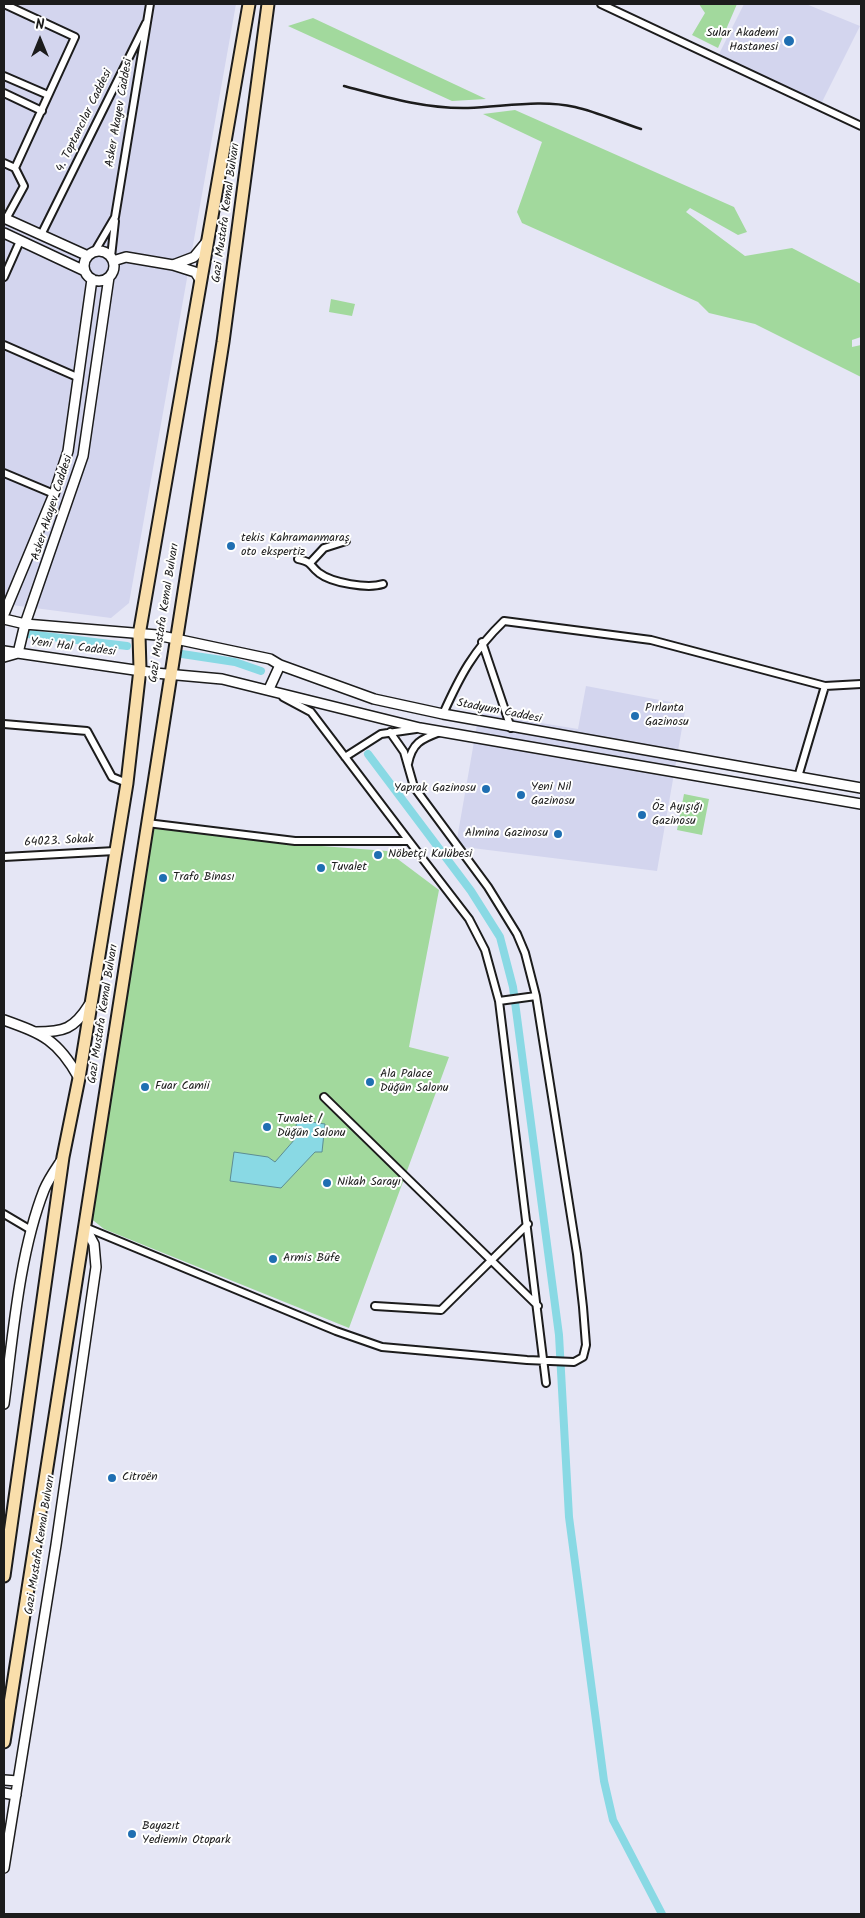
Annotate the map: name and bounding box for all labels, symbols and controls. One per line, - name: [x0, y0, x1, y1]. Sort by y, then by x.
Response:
- text: N: [36, 14, 44, 36]
- north arrow: [15, 15, 65, 65]
- place label: Sular Akademi Hastanesi: [706, 27, 778, 55]
- marker: Sular Akademi Hastanesi: [782, 34, 796, 48]
- street label: Asker Akayev Caddesi: [103, 58, 137, 168]
- street label: 4. Toptancılar Caddesi: [54, 67, 116, 175]
- street label: Gazi Mustafa Kemal Bulvarı: [210, 142, 244, 284]
- street label: Asker Akayev Caddesi: [29, 454, 77, 562]
- place label: tekis Kahramanmaraş oto ekspertiz: [241, 532, 350, 560]
- marker: tekis Kahramanmaraş oto ekspertiz: [225, 540, 237, 552]
- street label: Gazi Mustafa Kemal Bulvarı: [147, 542, 183, 684]
- street label: Yeni Hal Caddesi: [29, 636, 117, 660]
- street label: Stadyum Caddesi: [455, 697, 543, 727]
- place label: Pırlanta Gazinosu: [645, 702, 689, 730]
- marker: Pırlanta Gazinosu: [629, 710, 641, 722]
- place label: Yeni Nil Gazinosu: [531, 781, 575, 809]
- place label: Yaprak Gazinosu: [394, 782, 476, 796]
- marker: Yaprak Gazinosu: [480, 783, 492, 795]
- marker: Yeni Nil Gazinosu: [515, 789, 527, 801]
- place label: Öz Ayışığı Gazinosu: [652, 801, 702, 829]
- marker: Öz Ayışığı Gazinosu: [636, 809, 648, 821]
- place label: Almina Gazinosu: [465, 827, 548, 841]
- marker: Almina Gazinosu: [552, 828, 564, 840]
- street label: 64023. Sokak: [24, 833, 94, 851]
- place label: Nöbetçi Kulübesi: [388, 848, 472, 862]
- marker: Nöbetçi Kulübesi: [372, 849, 384, 861]
- place label: Tuvalet: [331, 861, 367, 875]
- marker: Tuvalet: [315, 862, 327, 874]
- place label: Trafo Binası: [173, 871, 235, 885]
- marker: Trafo Binası: [157, 872, 169, 884]
- street label: Gazi Mustafa Kemal Bulvarı: [86, 943, 122, 1085]
- place label: Ala Palace Düğün Salonu: [380, 1068, 449, 1096]
- marker: Ala Palace Düğün Salonu: [364, 1076, 376, 1088]
- place label: Fuar Camii: [155, 1080, 210, 1094]
- marker: Fuar Camii: [139, 1081, 151, 1093]
- place label: Tuvalet / Düğün Salonu: [277, 1113, 346, 1141]
- marker: Tuvalet / Düğün Salonu: [261, 1121, 273, 1133]
- place label: Nikah Sarayı: [337, 1176, 401, 1190]
- marker: Nikah Sarayı: [321, 1177, 333, 1189]
- place label: Armis Büfe: [283, 1252, 340, 1266]
- marker: Armis Büfe: [267, 1253, 279, 1265]
- place label: Citroën: [122, 1471, 158, 1485]
- marker: Citroën: [106, 1472, 118, 1484]
- street label: Gazi Mustafa Kemal Bulvarı: [23, 1474, 59, 1616]
- place label: Bayazıt Yediemin Otopark: [142, 1820, 231, 1848]
- marker: Bayazıt Yediemin Otopark: [126, 1828, 138, 1840]

